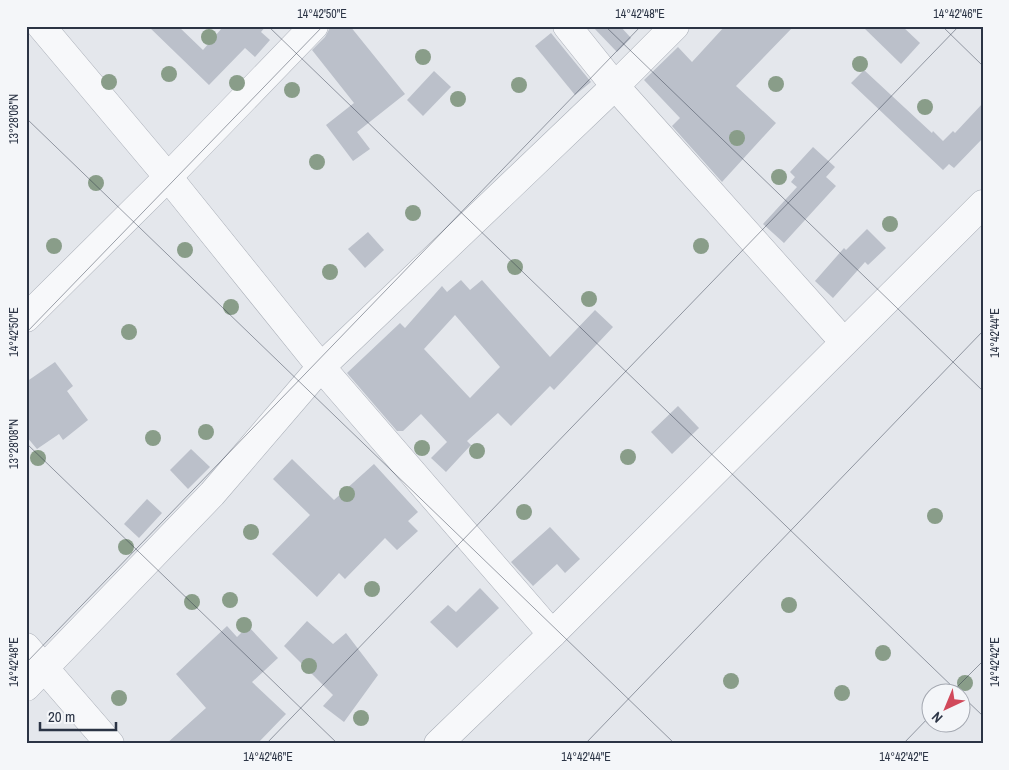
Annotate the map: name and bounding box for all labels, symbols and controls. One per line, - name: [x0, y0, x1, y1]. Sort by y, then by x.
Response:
- text: 14°42'50"E: [297, 6, 347, 22]
- text: 14°42'48"E: [615, 6, 665, 22]
- text: 14°42'46"E: [933, 6, 983, 22]
- text: 13°28'06"N: [6, 94, 22, 144]
- text: 14°42'50"E: [6, 307, 22, 357]
- text: 14°42'44"E: [987, 308, 1003, 358]
- text: 13°28'08"N: [6, 419, 22, 469]
- text: 14°42'48"E: [6, 637, 22, 687]
- text: 14°42'42"E: [987, 637, 1003, 687]
- north arrow: [922, 682, 972, 732]
- scale bar: [40, 700, 116, 732]
- text: 20 m: [48, 706, 75, 727]
- text: N: [928, 708, 946, 727]
- text: 14°42'46"E: [243, 749, 293, 765]
- text: 14°42'44"E: [561, 749, 611, 765]
- text: 14°42'42"E: [879, 749, 929, 765]

